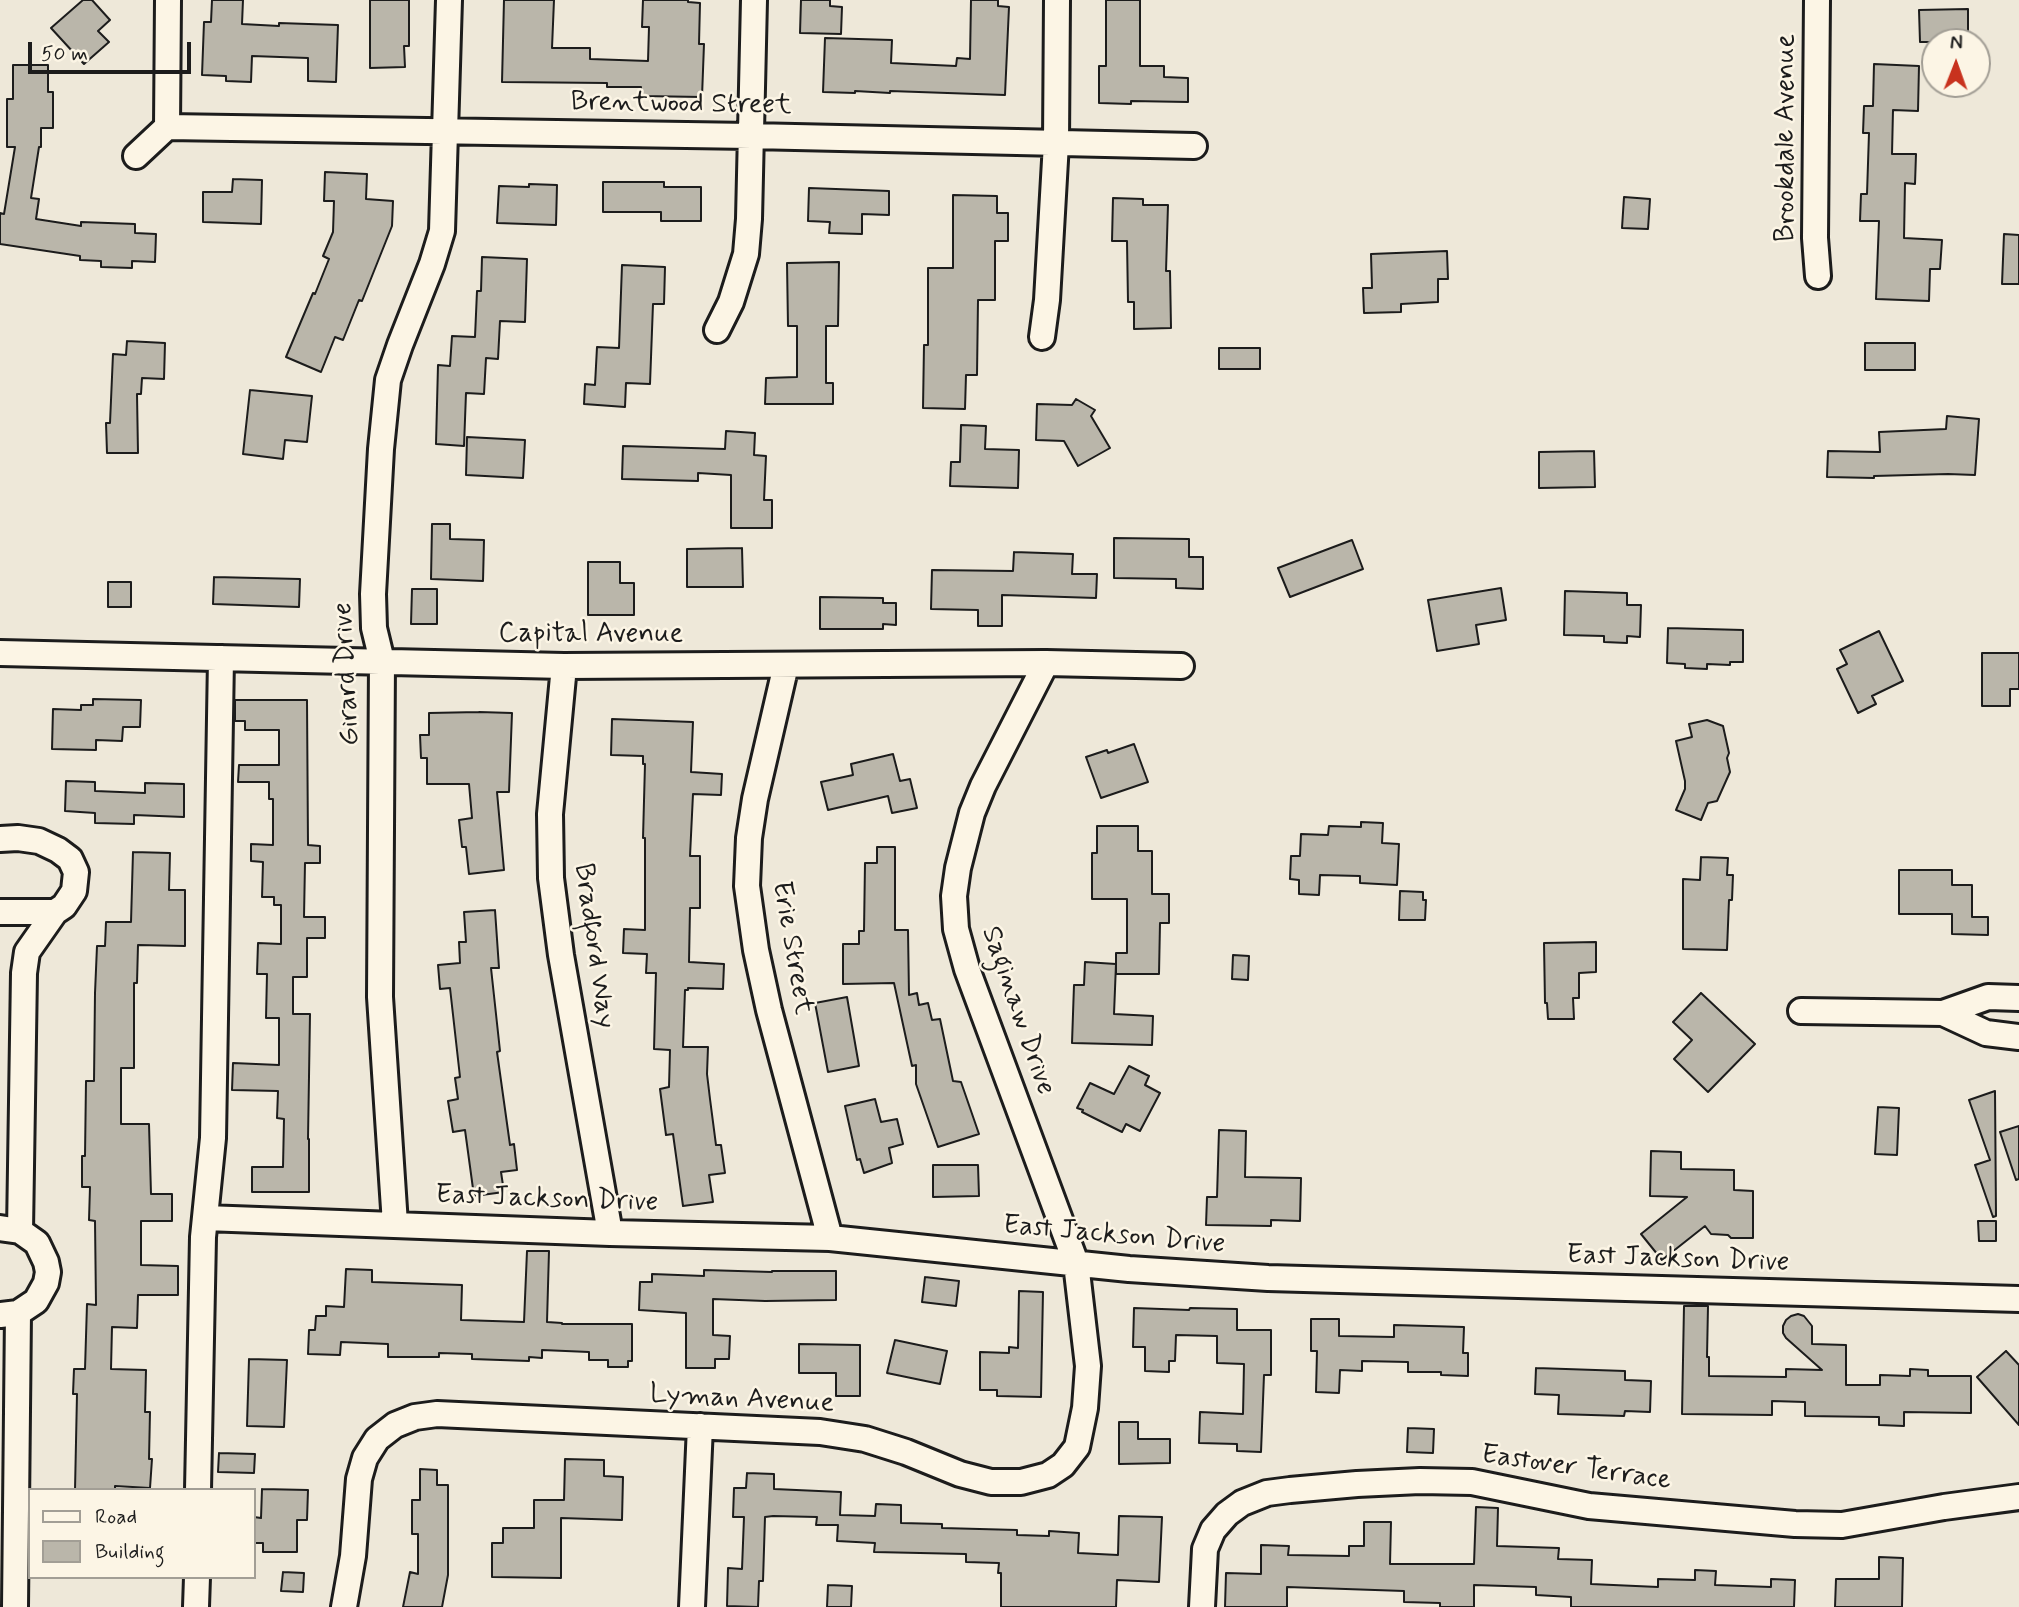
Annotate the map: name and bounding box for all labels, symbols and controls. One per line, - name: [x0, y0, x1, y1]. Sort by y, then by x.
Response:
- scale bar: [32, 28, 194, 72]
- north arrow: [1921, 28, 1991, 98]
- text: N: [1950, 31, 1963, 56]
- street label: Brookdale Avenue: [1770, 34, 1804, 242]
- text: 50 m: [41, 40, 88, 68]
- street label: Brentwood Street: [570, 86, 792, 124]
- street label: Girard Drive: [327, 601, 369, 747]
- street label: Capital Avenue: [499, 618, 683, 652]
- street label: Bradford Way: [565, 861, 621, 1031]
- street label: Erie Street: [763, 879, 819, 1017]
- street label: Saginaw Drive: [972, 922, 1062, 1100]
- street label: East Jackson Drive: [435, 1179, 659, 1221]
- street label: East Jackson Drive: [1001, 1210, 1227, 1262]
- street label: East Jackson Drive: [1566, 1239, 1790, 1281]
- street label: Lyman Avenue: [649, 1378, 835, 1422]
- street label: Eastover Terrace: [1479, 1439, 1673, 1499]
- legend: [28, 1488, 256, 1579]
- text: Road: [95, 1503, 137, 1531]
- text: Building: [95, 1538, 165, 1566]

